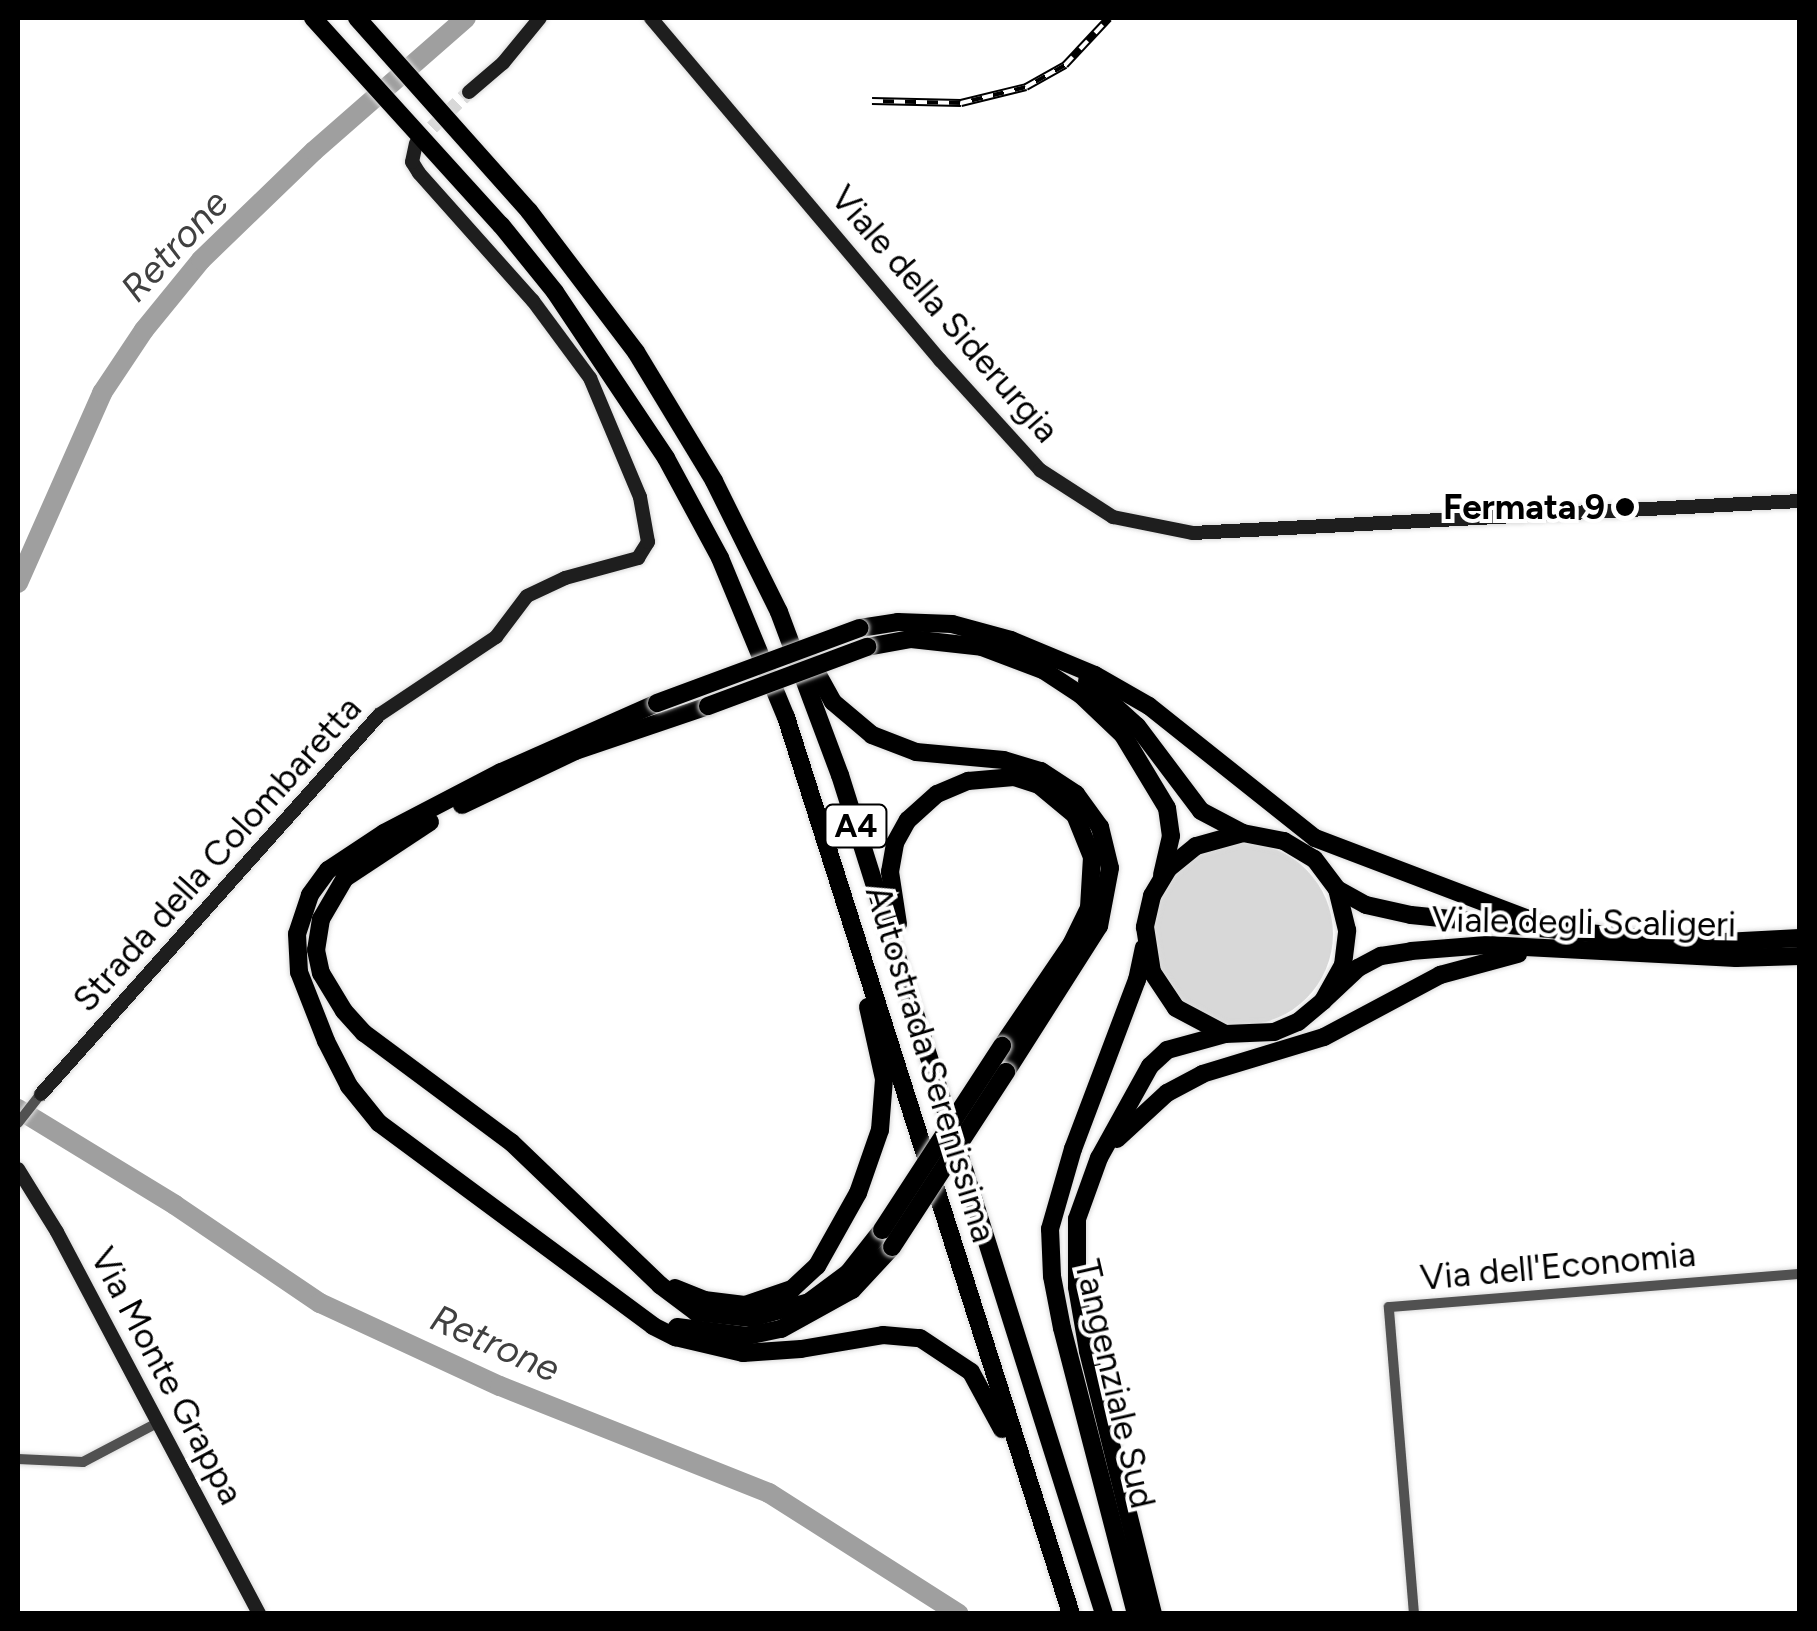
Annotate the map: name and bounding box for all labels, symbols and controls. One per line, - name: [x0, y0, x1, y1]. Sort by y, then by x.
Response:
- street label: Viale della Siderurgia: [822, 177, 1068, 451]
- water label: Retrone: [112, 181, 238, 311]
- place label: Fermata 9: [1443, 486, 1605, 528]
- marker: Fermata 9: [1614, 496, 1636, 518]
- street label: Strada della Colombaretta: [64, 688, 370, 1020]
- road number: A4: [824, 799, 888, 853]
- street label: Autostrada Serenissima: [857, 881, 1005, 1247]
- street label: Viale degli Scaligeri: [1432, 898, 1736, 946]
- street label: Via dell'Economia: [1418, 1233, 1698, 1299]
- street label: Via Monte Grappa: [82, 1240, 252, 1512]
- street label: Tangenziale Sud: [1066, 1256, 1164, 1512]
- water label: Retrone: [423, 1295, 567, 1393]

